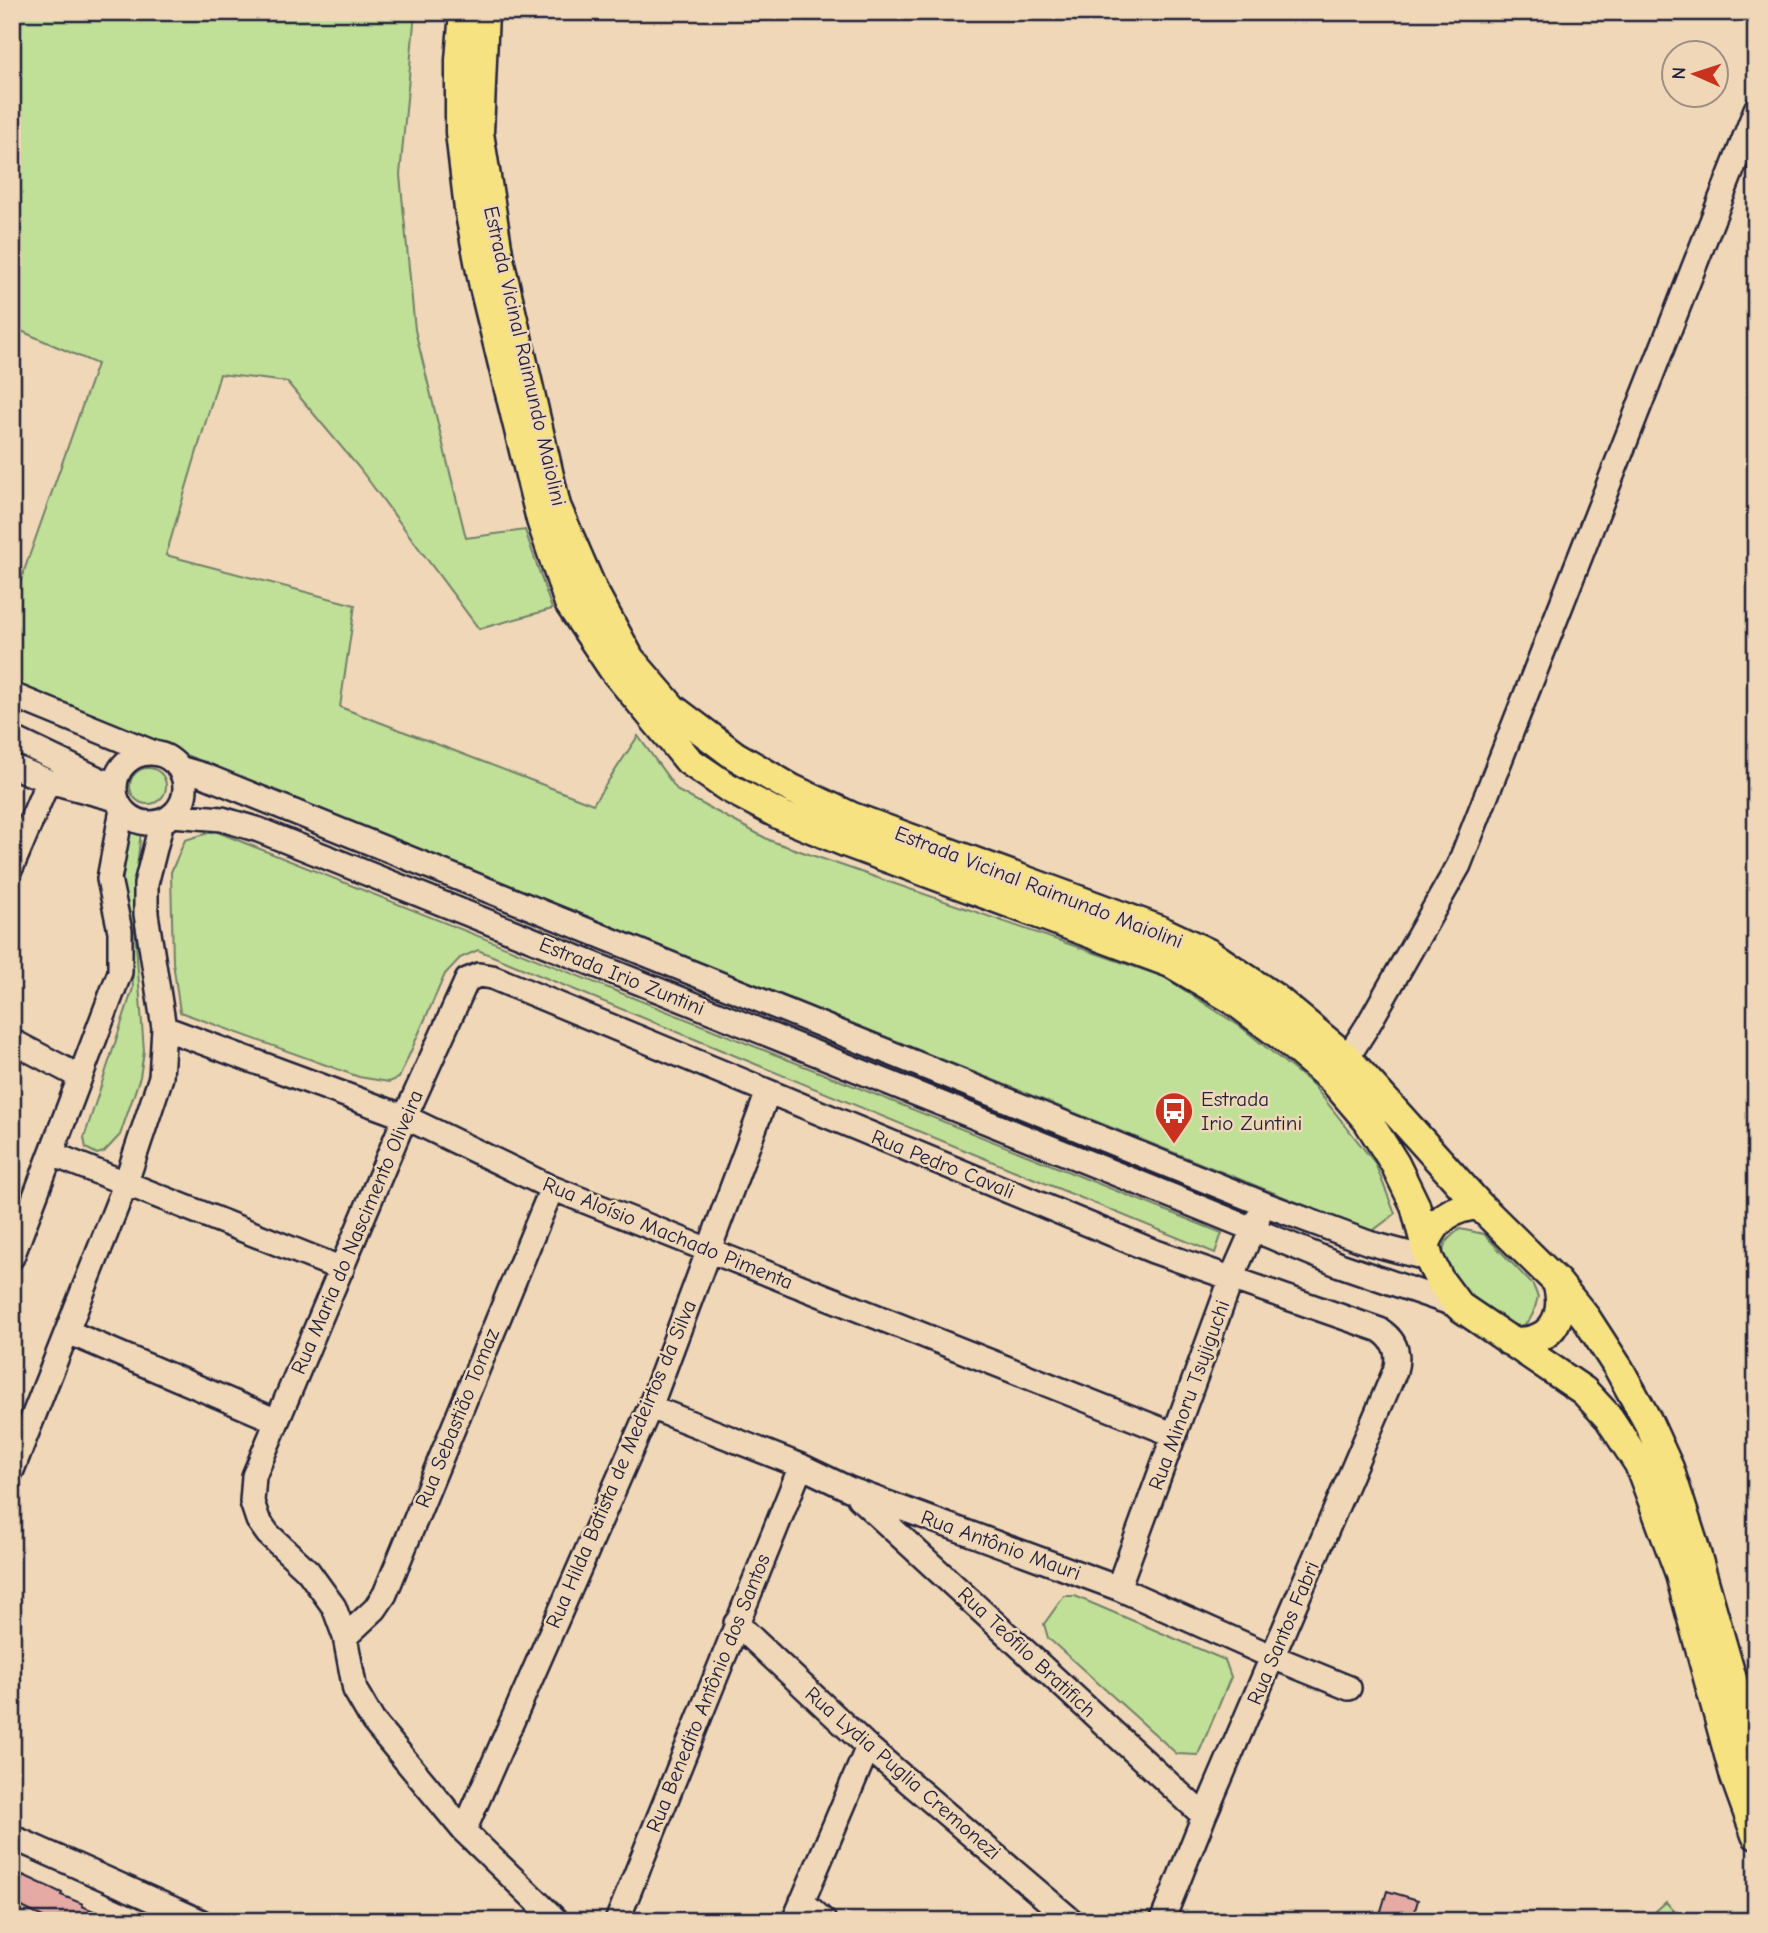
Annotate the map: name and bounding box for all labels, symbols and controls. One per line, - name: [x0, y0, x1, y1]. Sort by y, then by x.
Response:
- north arrow: [1660, 38, 1730, 108]
- text: N: [1668, 66, 1690, 80]
- street label: Estrada Vicinal Raimundo Maiolini: [479, 204, 571, 508]
- street label: Estrada Vicinal Raimundo Maiolini: [891, 821, 1187, 953]
- street label: Estrada Irio Zuntini: [536, 932, 708, 1020]
- street label: Rua Maria do Nascimento Oliveira: [286, 1086, 428, 1378]
- place label: Estrada Irio Zuntini: [1201, 1087, 1302, 1135]
- bus stop icon: Estrada Irio Zuntini: [1153, 1090, 1195, 1145]
- street label: Rua Pedro Cavali: [868, 1124, 1018, 1204]
- street label: Rua Aloísio Machado Pimenta: [539, 1172, 797, 1294]
- street label: Rua Hilda Batista de Medeirtos da Silva: [541, 1296, 701, 1632]
- street label: Rua Minoru Tsujiguchi: [1143, 1297, 1235, 1493]
- street label: Rua Sebastião Tomaz: [410, 1325, 504, 1511]
- street label: Rua Antônio Mauri: [918, 1505, 1084, 1585]
- street label: Rua Benedito Antônio dos Santos: [641, 1550, 775, 1836]
- street label: Rua Santos Fabri: [1242, 1558, 1324, 1708]
- street label: Rua Teófilo Bratifich: [953, 1582, 1101, 1722]
- street label: Rua Lydia Puglia Cremonezi: [800, 1682, 1006, 1864]

